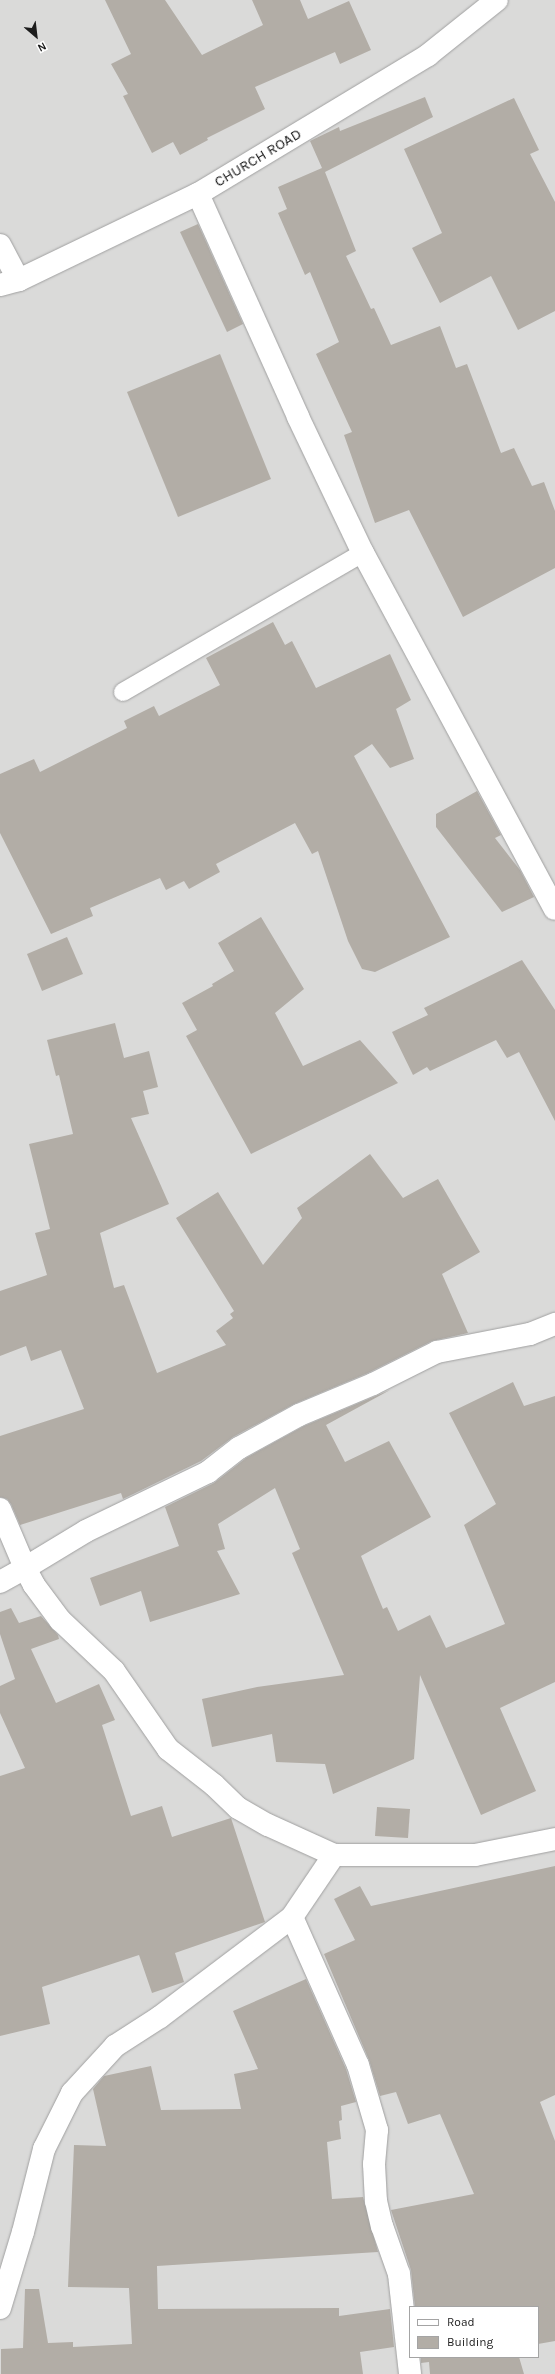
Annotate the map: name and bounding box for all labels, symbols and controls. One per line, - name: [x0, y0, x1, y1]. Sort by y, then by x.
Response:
- north arrow: [16, 16, 56, 56]
- text: N: [35, 39, 48, 55]
- street label: CHURCH ROAD: [211, 125, 305, 191]
- legend: [409, 2306, 539, 2358]
- text: Road: [447, 2315, 475, 2329]
- text: Building: [447, 2335, 493, 2349]

